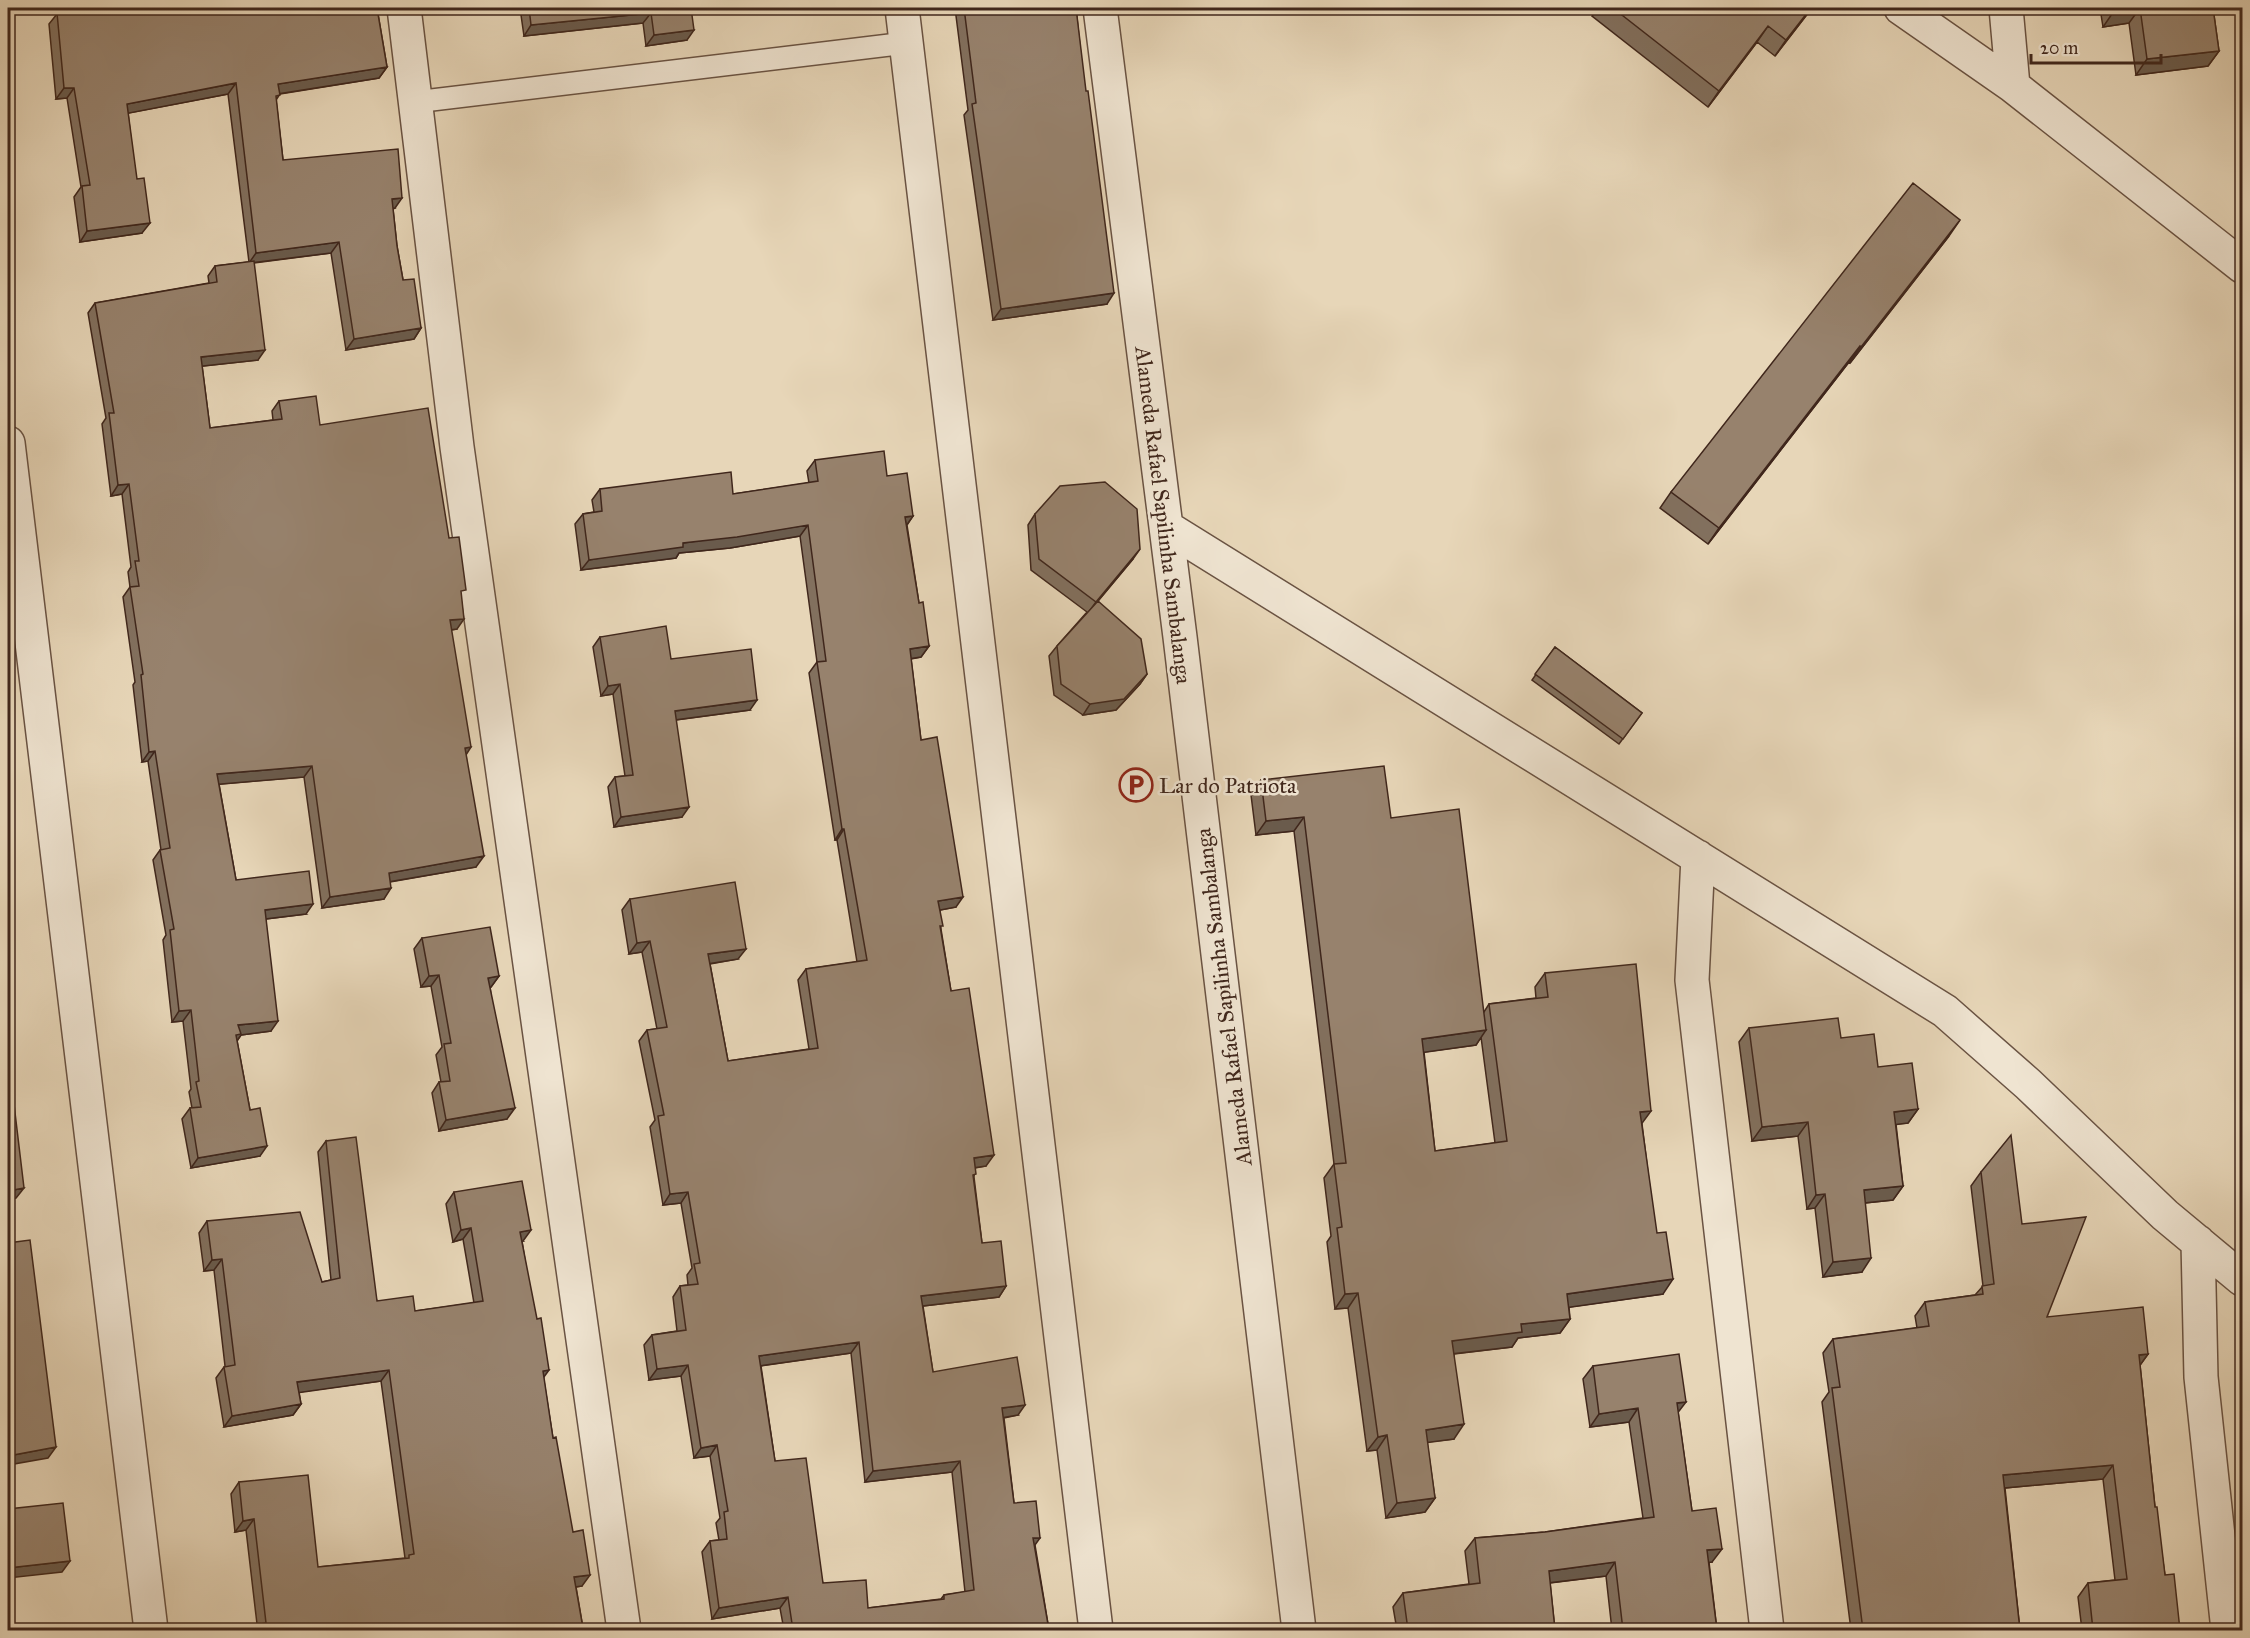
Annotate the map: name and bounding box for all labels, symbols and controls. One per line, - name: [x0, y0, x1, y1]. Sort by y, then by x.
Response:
- scale bar: [2031, 27, 2162, 65]
- text: 20 m: [2040, 37, 2078, 59]
- street label: Alameda Rafael Sapilinha Sambalanga: [1129, 344, 1198, 686]
- parking icon: Lar do Patriota: [1118, 767, 1154, 803]
- place label: Lar do Patriota: [1159, 772, 1297, 799]
- street label: Alameda Rafael Sapilinha Sambalanga: [1189, 826, 1258, 1168]

